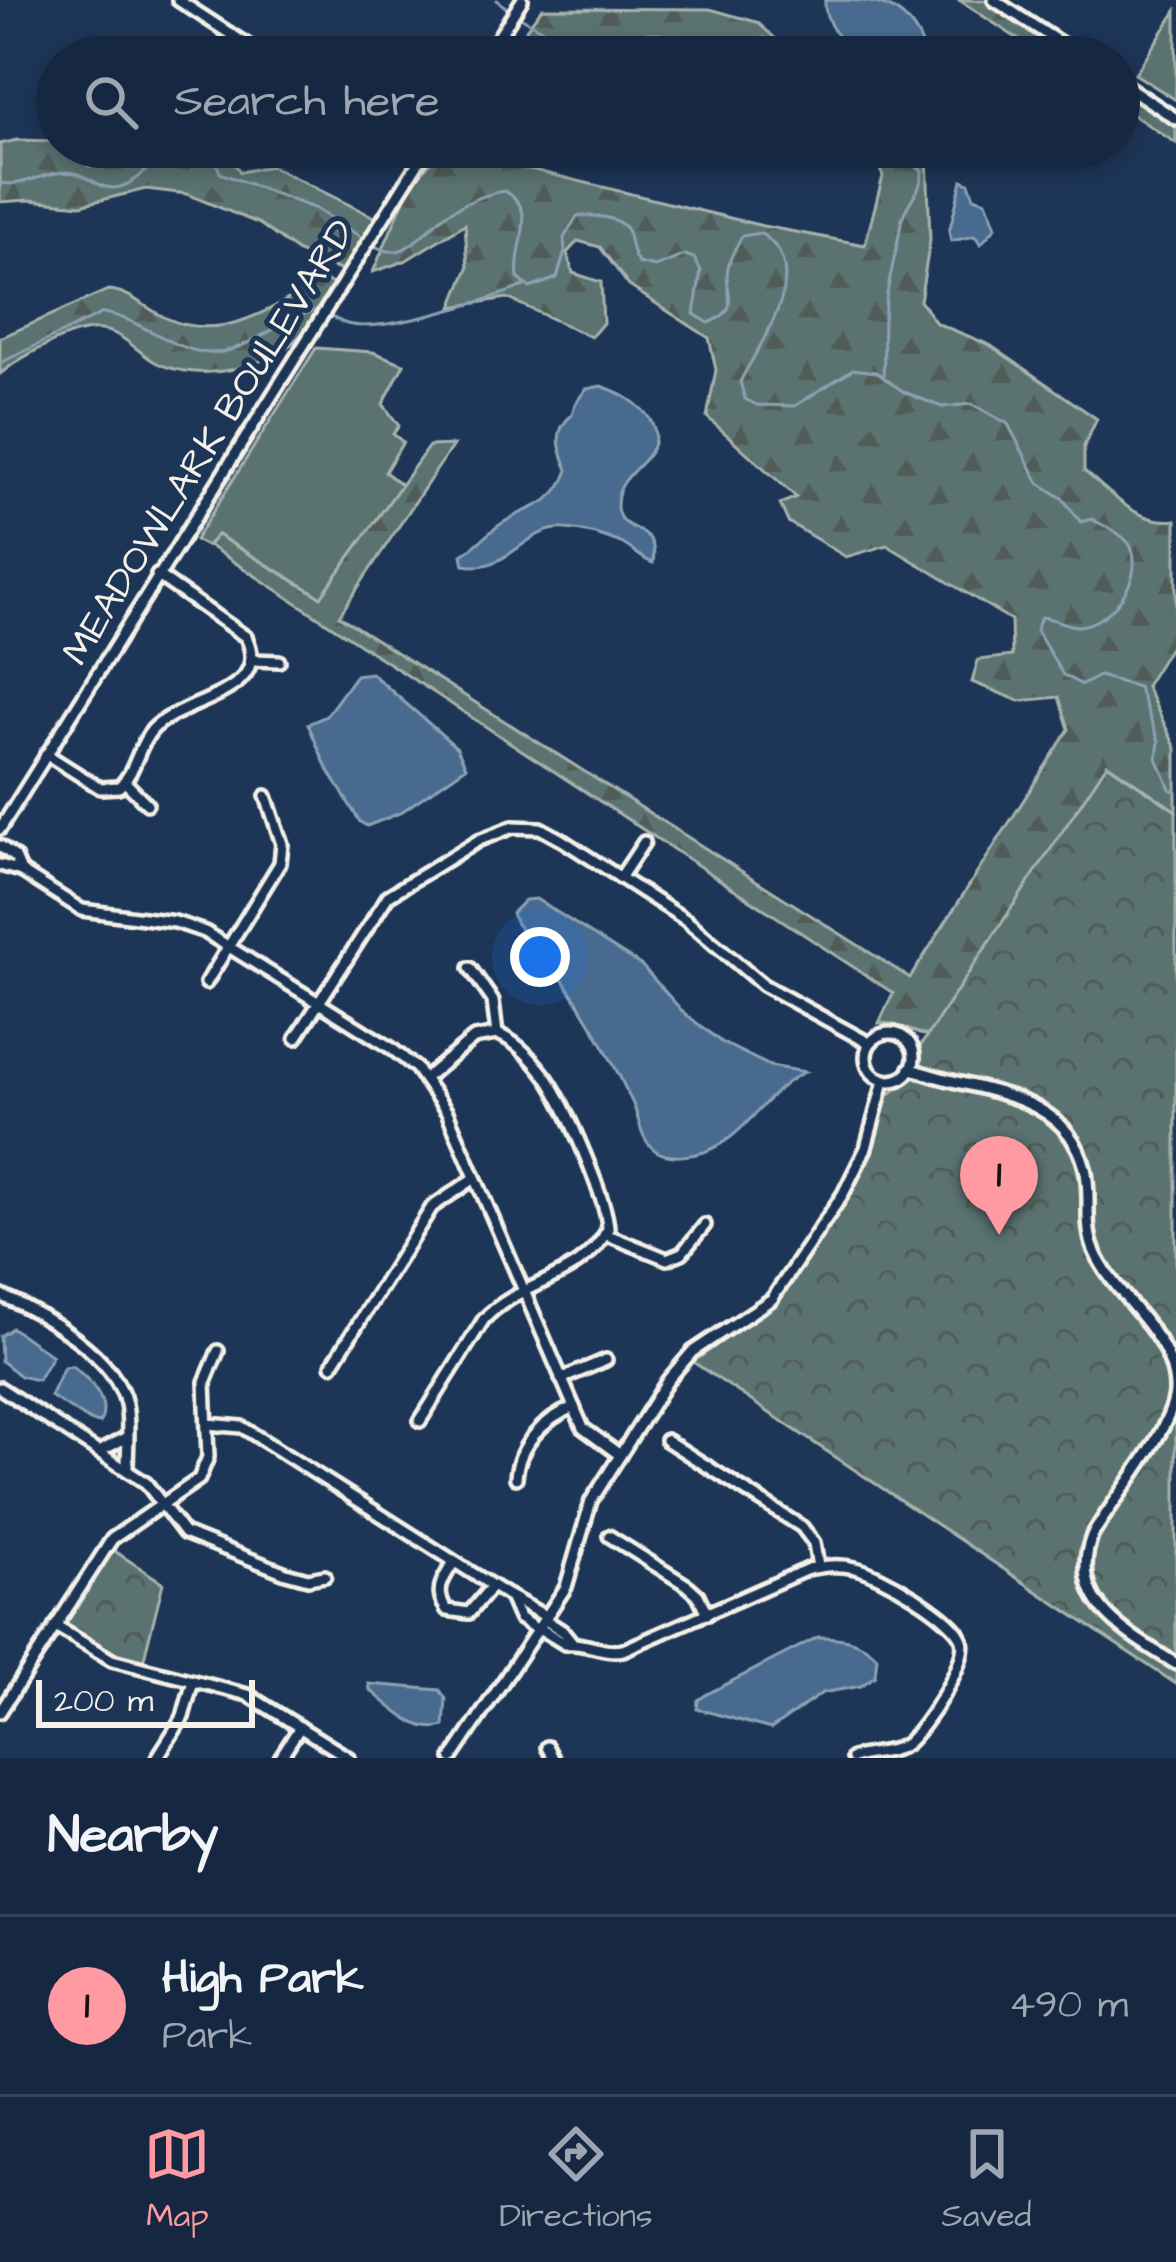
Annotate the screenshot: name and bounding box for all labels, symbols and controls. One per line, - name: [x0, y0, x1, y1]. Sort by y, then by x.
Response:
- search box: [36, 36, 1140, 168]
- icon: search: [78, 69, 144, 135]
- text: Search here: [174, 71, 440, 133]
- street label: MEADOWLARK BOULEVARD: [50, 210, 369, 676]
- your location: [510, 927, 570, 987]
- pin: 1: [960, 1136, 1038, 1235]
- scale bar: [36, 1674, 255, 1727]
- text: 200 m: [54, 1678, 153, 1724]
- text: Nearby: [48, 1801, 218, 1872]
- text: High Park: [162, 1948, 364, 2010]
- text: 1: [85, 1979, 90, 2033]
- text: 490 m: [1009, 1979, 1128, 2033]
- text: Park: [162, 2010, 252, 2064]
- tab: Map: [144, 2121, 210, 2239]
- tab: Directions: [499, 2121, 653, 2239]
- tab: Saved: [942, 2121, 1032, 2239]

